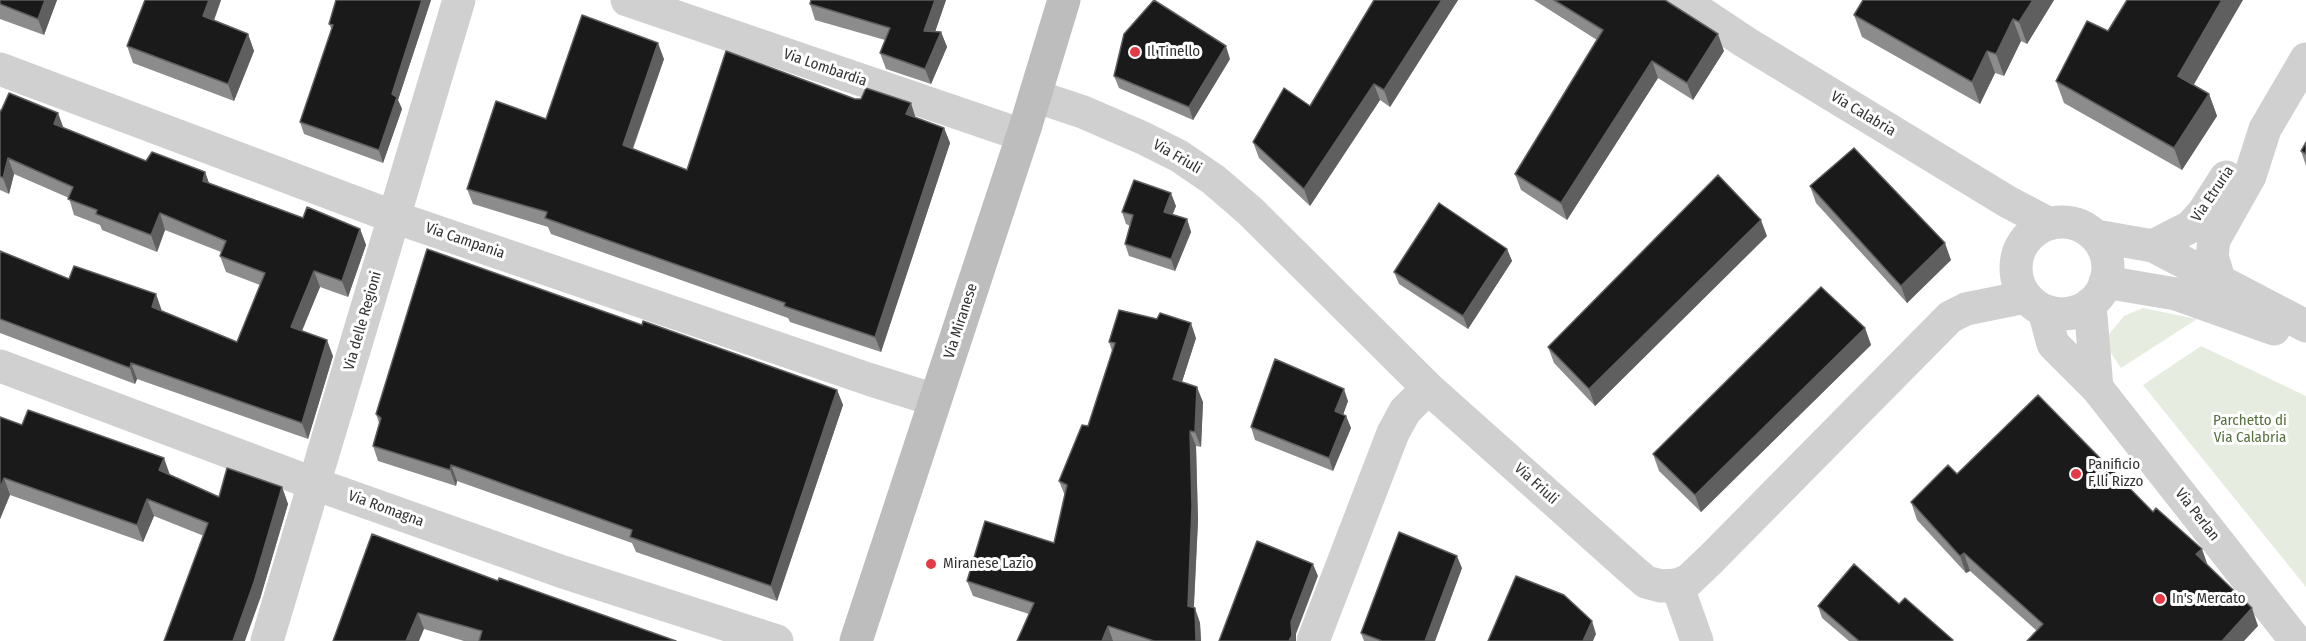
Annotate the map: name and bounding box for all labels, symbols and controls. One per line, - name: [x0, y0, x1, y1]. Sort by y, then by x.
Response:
- place label: Il Tinello: [1147, 43, 1200, 61]
- street label: Via Lombardia: [781, 45, 869, 91]
- marker: Il Tinello: [1128, 45, 1142, 59]
- street label: Via Calabria: [1827, 88, 1899, 140]
- street label: Via Friuli: [1150, 136, 1204, 178]
- street label: Via Etruria: [2188, 163, 2238, 225]
- street label: Via Campania: [423, 219, 507, 263]
- street label: Via delle Regioni: [340, 269, 386, 373]
- street label: Via Miranese: [940, 281, 982, 361]
- park label: Parchetto di Via Calabria: [2213, 412, 2287, 447]
- place label: Panificio F.lli Rizzo: [2088, 456, 2143, 491]
- street label: Via Friuli: [1510, 460, 1562, 508]
- marker: Panificio F.lli Rizzo: [2069, 467, 2083, 481]
- street label: Via Perlan: [2171, 485, 2223, 545]
- street label: Via Romagna: [346, 487, 426, 531]
- place label: Miranese Lazio: [943, 555, 1034, 573]
- marker: Miranese Lazio: [924, 557, 938, 571]
- place label: In's Mercato: [2172, 590, 2246, 608]
- marker: In's Mercato: [2153, 592, 2167, 606]

